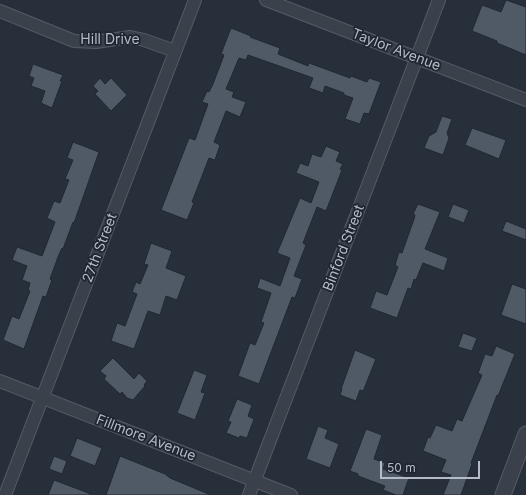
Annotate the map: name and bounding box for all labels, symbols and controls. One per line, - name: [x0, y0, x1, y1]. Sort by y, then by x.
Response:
- street label: Taylor Avenue: [349, 25, 443, 75]
- street label: Hill Drive: [80, 32, 140, 48]
- street label: Binford Street: [320, 202, 368, 294]
- street label: 27th Street: [79, 211, 121, 285]
- street label: Fillmore Avenue: [94, 411, 198, 465]
- scale bar: [382, 453, 482, 479]
- text: 50 m: [387, 460, 416, 475]

